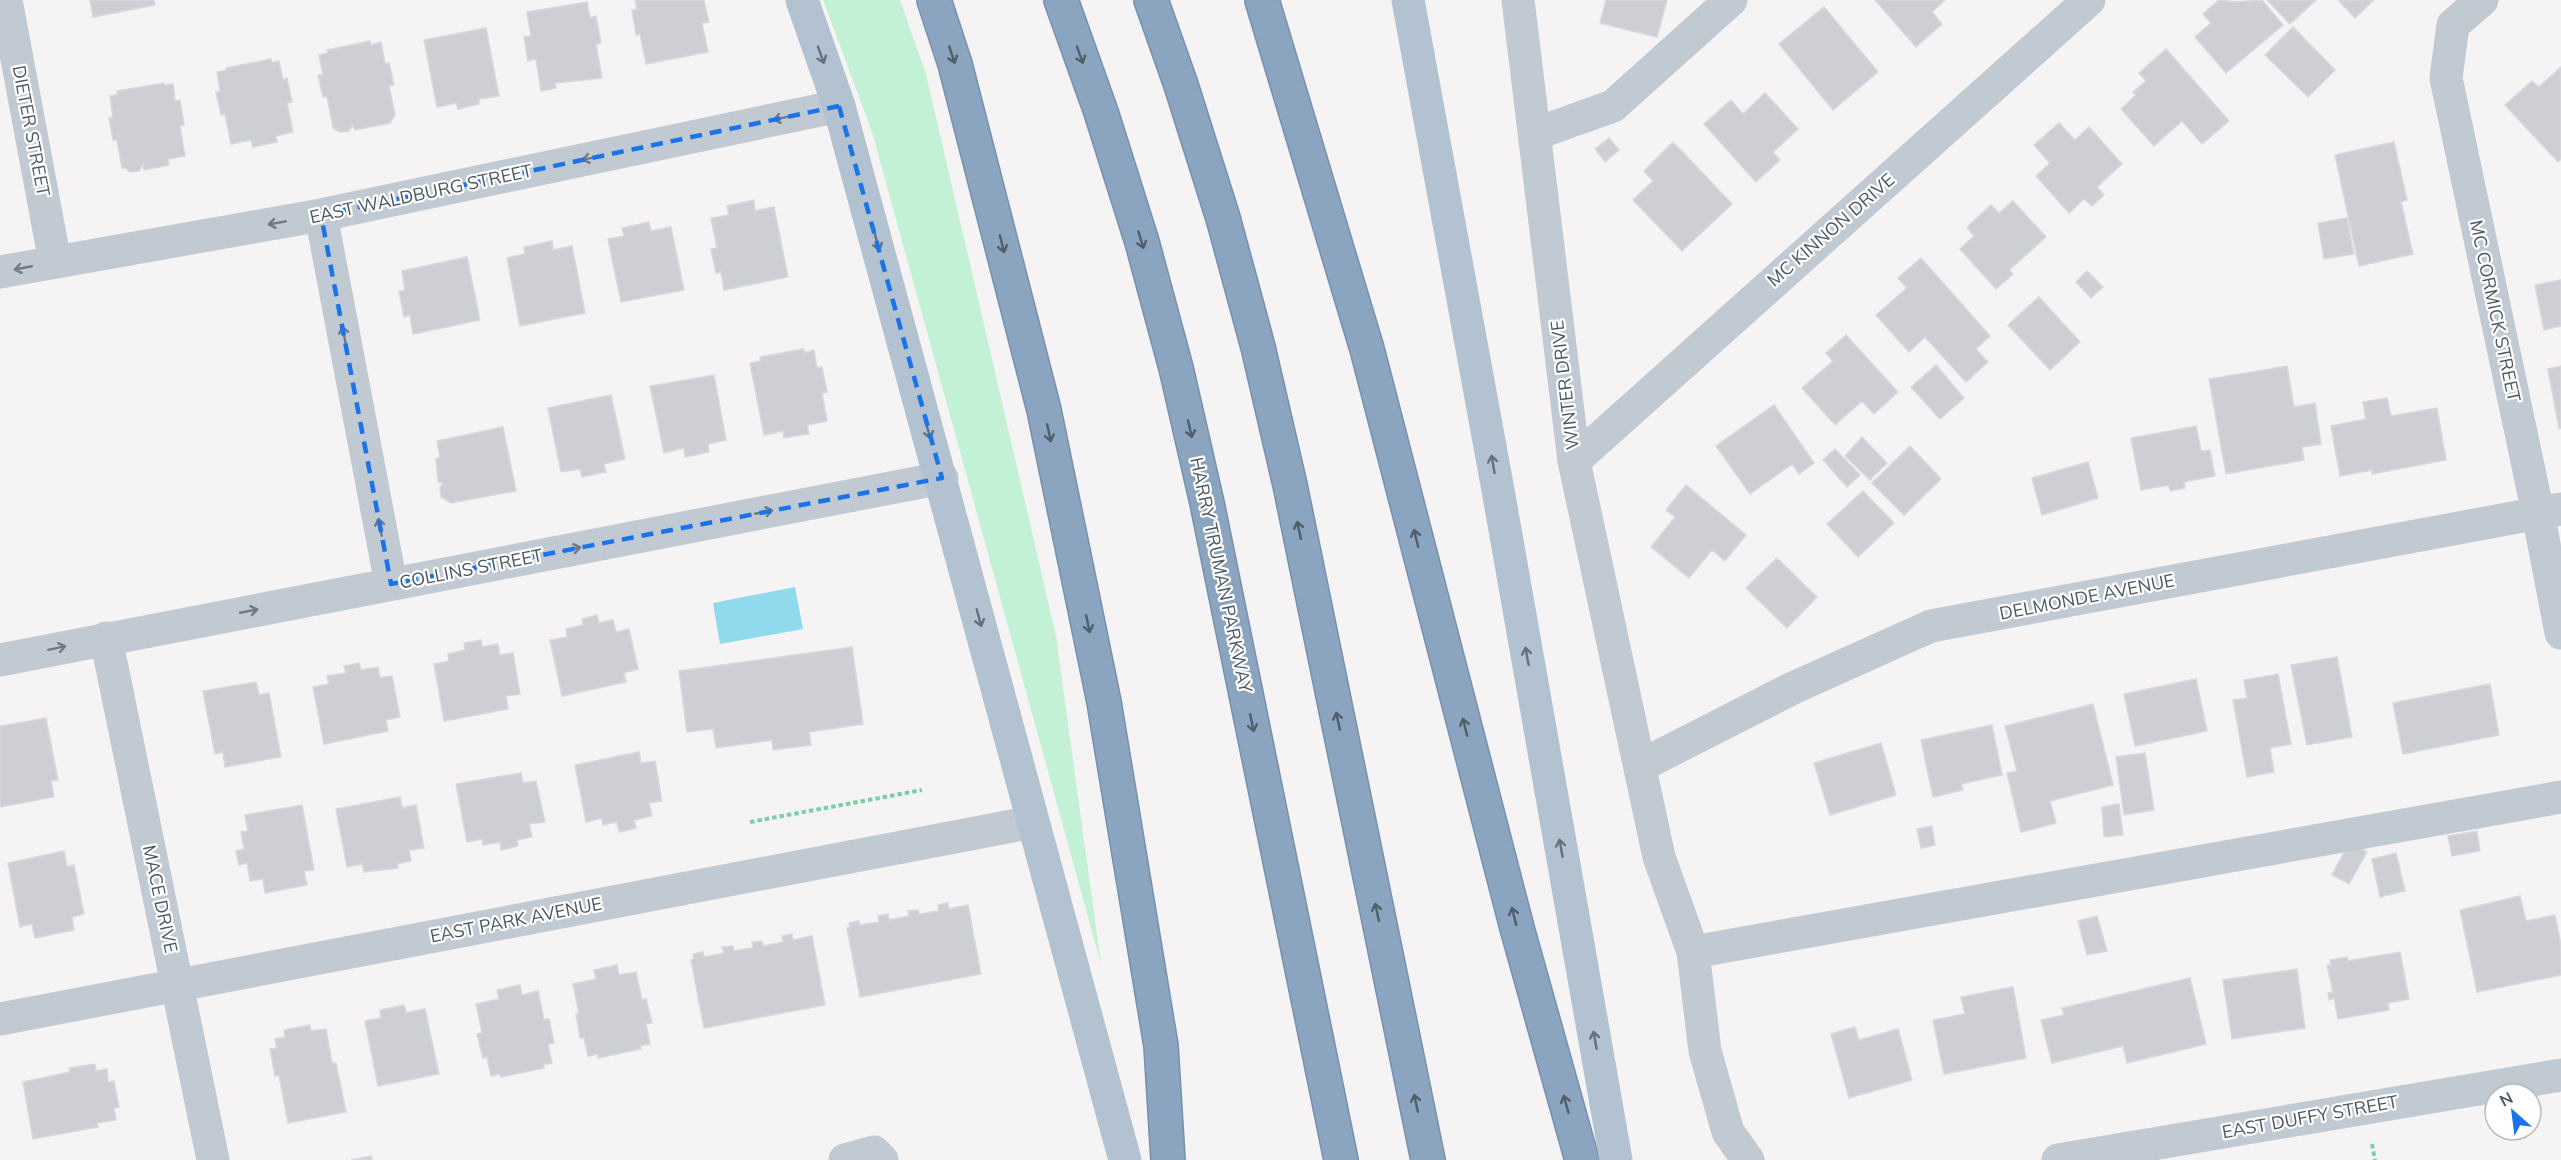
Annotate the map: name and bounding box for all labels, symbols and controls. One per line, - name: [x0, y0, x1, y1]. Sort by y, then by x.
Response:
- one-way arrow: [817, 45, 828, 64]
- one-way arrow: [948, 45, 959, 64]
- one-way arrow: [1076, 45, 1087, 64]
- street label: DIETER STREET: [7, 63, 56, 199]
- one-way arrow: [773, 113, 792, 124]
- one-way arrow: [582, 153, 602, 164]
- street label: EAST WALDBURG STREET: [307, 159, 535, 228]
- street label: MC KINNON DRIVE: [1762, 168, 1899, 291]
- one-way arrow: [268, 217, 287, 228]
- street label: MC CORMICK STREET: [2465, 218, 2526, 404]
- one-way arrow: [1136, 231, 1147, 250]
- one-way arrow: [872, 232, 883, 251]
- one-way arrow: [996, 234, 1008, 253]
- one-way arrow: [14, 263, 33, 274]
- street label: WINTER DRIVE: [1545, 319, 1584, 451]
- one-way arrow: [338, 326, 349, 346]
- one-way arrow: [1184, 419, 1196, 438]
- one-way arrow: [923, 420, 935, 439]
- one-way arrow: [1044, 423, 1055, 443]
- street label: HARRY TRUMAN PARKWAY: [1185, 455, 1258, 696]
- one-way arrow: [1487, 455, 1498, 475]
- one-way arrow: [754, 506, 773, 517]
- one-way arrow: [374, 518, 385, 537]
- one-way arrow: [1293, 520, 1304, 540]
- one-way arrow: [1410, 529, 1421, 548]
- street label: COLLINS STREET: [397, 543, 545, 594]
- one-way arrow: [562, 543, 582, 554]
- street label: DELMONDE AVENUE: [1997, 568, 2176, 625]
- one-way arrow: [238, 605, 258, 616]
- one-way arrow: [973, 609, 985, 628]
- one-way arrow: [1083, 614, 1094, 634]
- one-way arrow: [47, 642, 67, 653]
- one-way arrow: [1521, 647, 1532, 667]
- one-way arrow: [1332, 711, 1343, 731]
- one-way arrow: [1247, 712, 1258, 732]
- one-way arrow: [1459, 718, 1470, 737]
- one-way arrow: [1555, 839, 1566, 859]
- street label: MACE DRIVE: [138, 843, 183, 955]
- street label: EAST PARK AVENUE: [428, 892, 604, 947]
- one-way arrow: [1371, 902, 1382, 922]
- one-way arrow: [1507, 907, 1519, 926]
- one-way arrow: [1589, 1031, 1600, 1051]
- north arrow: [2483, 1082, 2543, 1142]
- text: N: [2496, 1087, 2516, 1110]
- street label: EAST DUFFY STREET: [2220, 1090, 2400, 1143]
- one-way arrow: [1410, 1093, 1421, 1113]
- one-way arrow: [1560, 1095, 1571, 1114]

